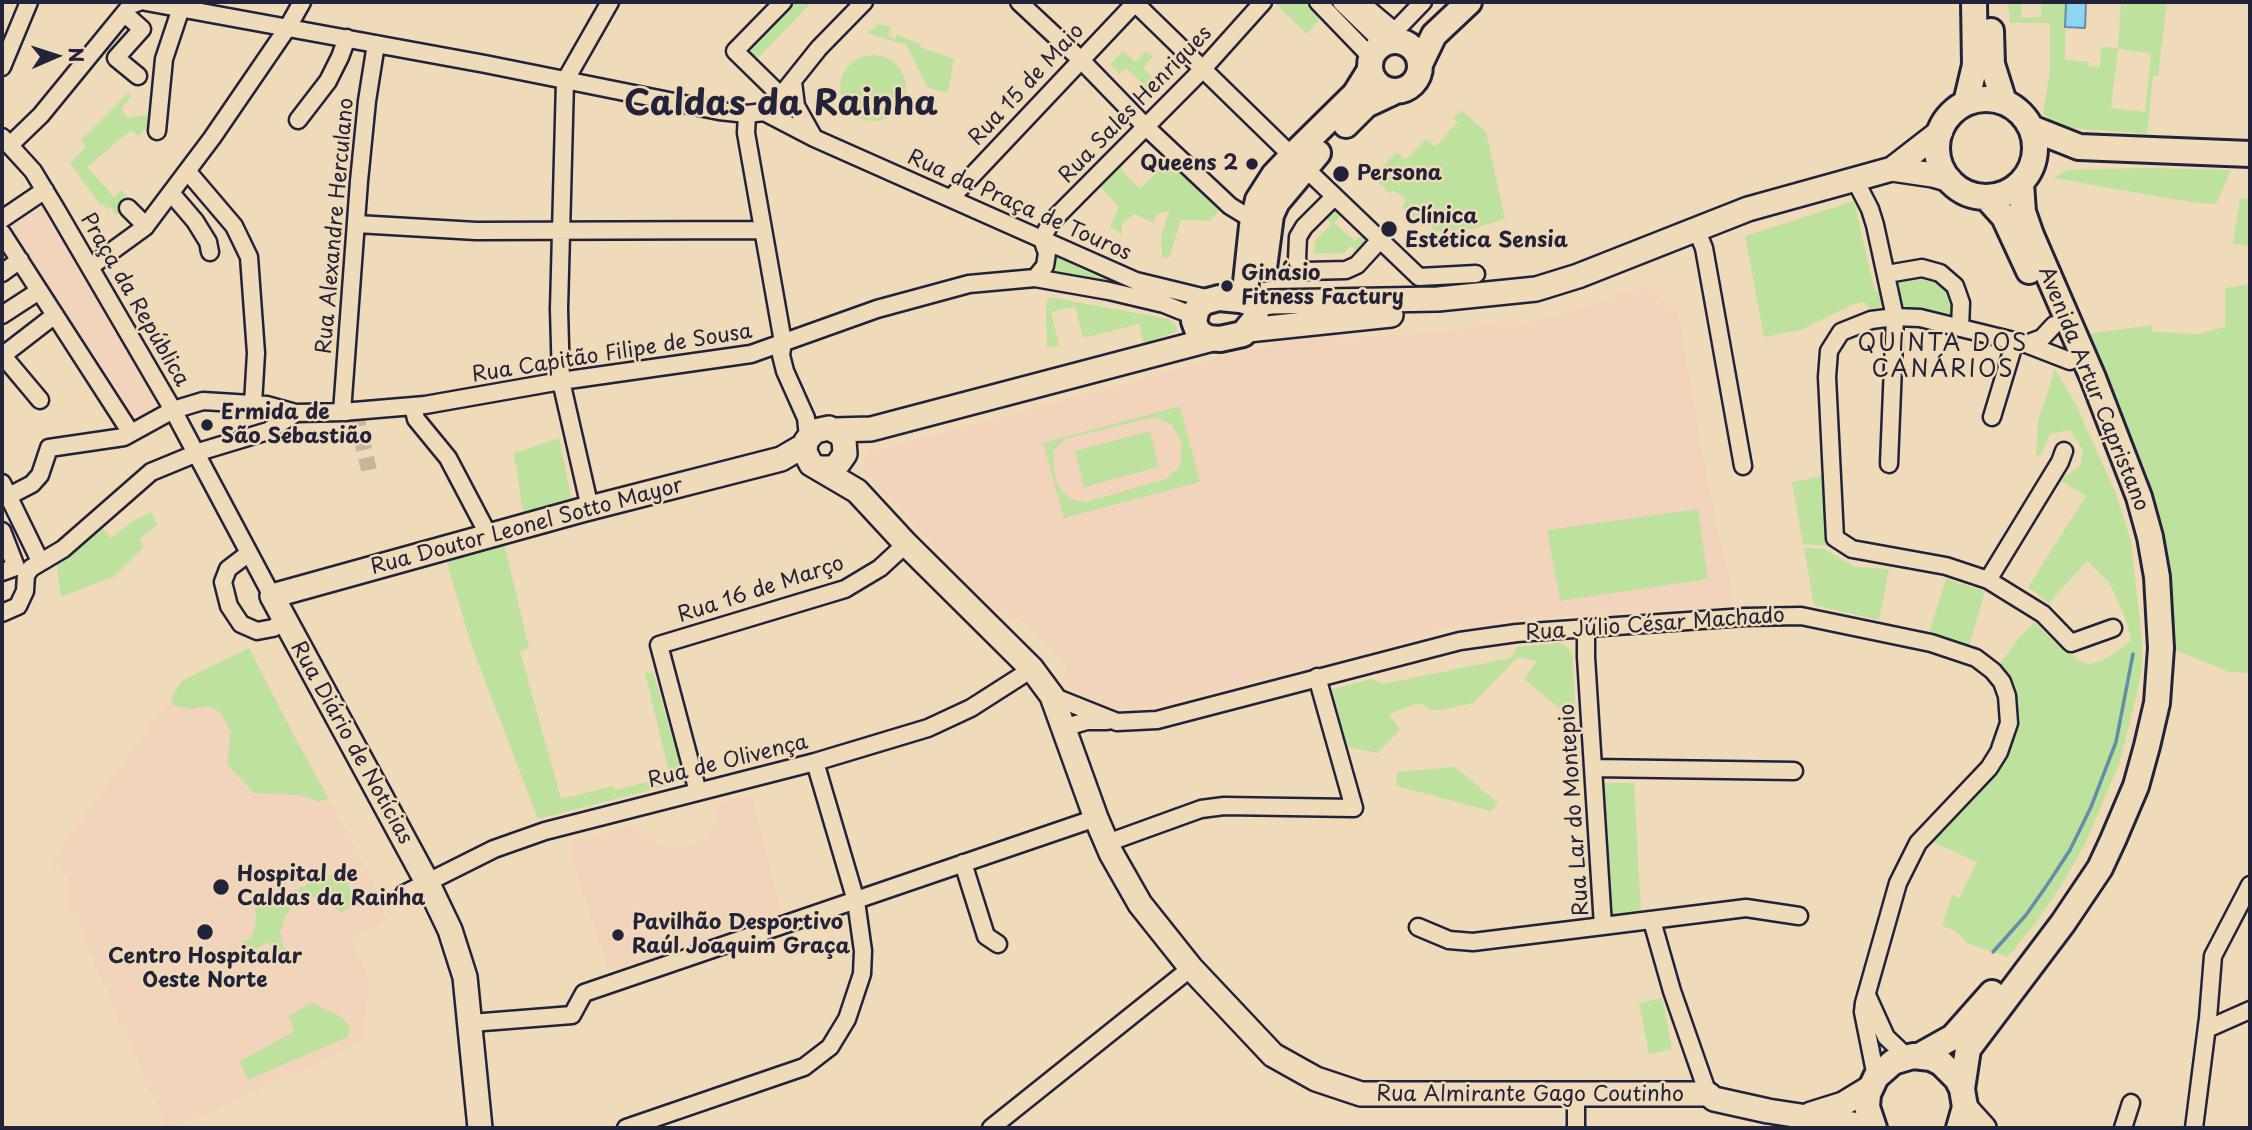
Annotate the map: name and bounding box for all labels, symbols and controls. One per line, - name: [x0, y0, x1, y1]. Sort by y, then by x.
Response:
- street label: Rua 15 de Maio: [964, 19, 1090, 151]
- north arrow: [21, 21, 91, 91]
- street label: Rua Sales Henriques: [1054, 21, 1218, 189]
- text: N: [63, 47, 91, 63]
- district label: Caldas da Rainha: [624, 84, 938, 126]
- street label: Rua Alexandre Herculano: [312, 97, 360, 355]
- street label: Rua da Praça de Touros: [903, 145, 1135, 267]
- place label: Queens 2: [1140, 151, 1238, 177]
- marker: Queens 2: [1244, 156, 1260, 172]
- place label: Persona: [1357, 161, 1442, 187]
- marker: Persona: [1331, 164, 1351, 184]
- place label: Clínica Estética Sensia: [1405, 204, 1568, 254]
- street label: Praça da República: [74, 209, 194, 391]
- marker: Clínica Estética Sensia: [1379, 219, 1399, 239]
- place label: Ginásio Fitness Factury: [1241, 261, 1404, 311]
- street label: Avenida Artur Capristano: [2032, 263, 2154, 515]
- marker: Ginásio Fitness Factury: [1219, 278, 1235, 294]
- street label: Rua Capitão Filipe de Sousa: [470, 319, 754, 389]
- district label: QUINTA DOS CANÁRIOS: [1860, 331, 2026, 385]
- place label: Ermida de São Sebastião: [221, 400, 372, 450]
- marker: Ermida de São Sebastião: [199, 417, 215, 433]
- street label: Rua Doutor Leonel Sotto Mayor: [368, 473, 686, 581]
- street label: Rua 16 de Março: [675, 551, 847, 629]
- street label: Rua Júlio César Machado: [1524, 603, 1786, 647]
- street label: Rua Diário de Notícias: [285, 637, 417, 849]
- street label: Rua Lar do Montepio: [1555, 703, 1595, 917]
- street label: Rua de Olivença: [645, 730, 811, 794]
- place label: Hospital de Caldas da Rainha: [237, 862, 425, 912]
- marker: Hospital de Caldas da Rainha: [211, 877, 231, 897]
- place label: Pavilhão Desportivo Raúl Joaquim Graça: [632, 910, 850, 960]
- marker: Centro Hospitalar Oeste Norte: [195, 922, 215, 942]
- marker: Pavilhão Desportivo Raúl Joaquim Graça: [610, 927, 626, 943]
- place label: Centro Hospitalar Oeste Norte: [108, 944, 302, 994]
- street label: Rua Almirante Gago Coutinho: [1376, 1082, 1684, 1108]

